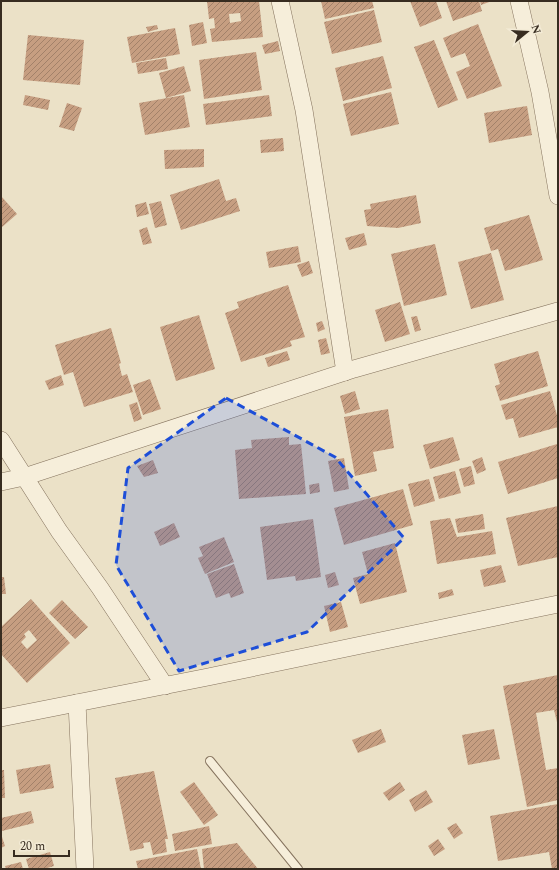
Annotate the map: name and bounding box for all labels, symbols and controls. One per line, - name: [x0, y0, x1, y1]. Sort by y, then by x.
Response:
- north arrow: [507, 12, 547, 52]
- text: N: [527, 22, 546, 36]
- scale bar: [14, 832, 69, 858]
- text: 20 m: [20, 837, 45, 856]

